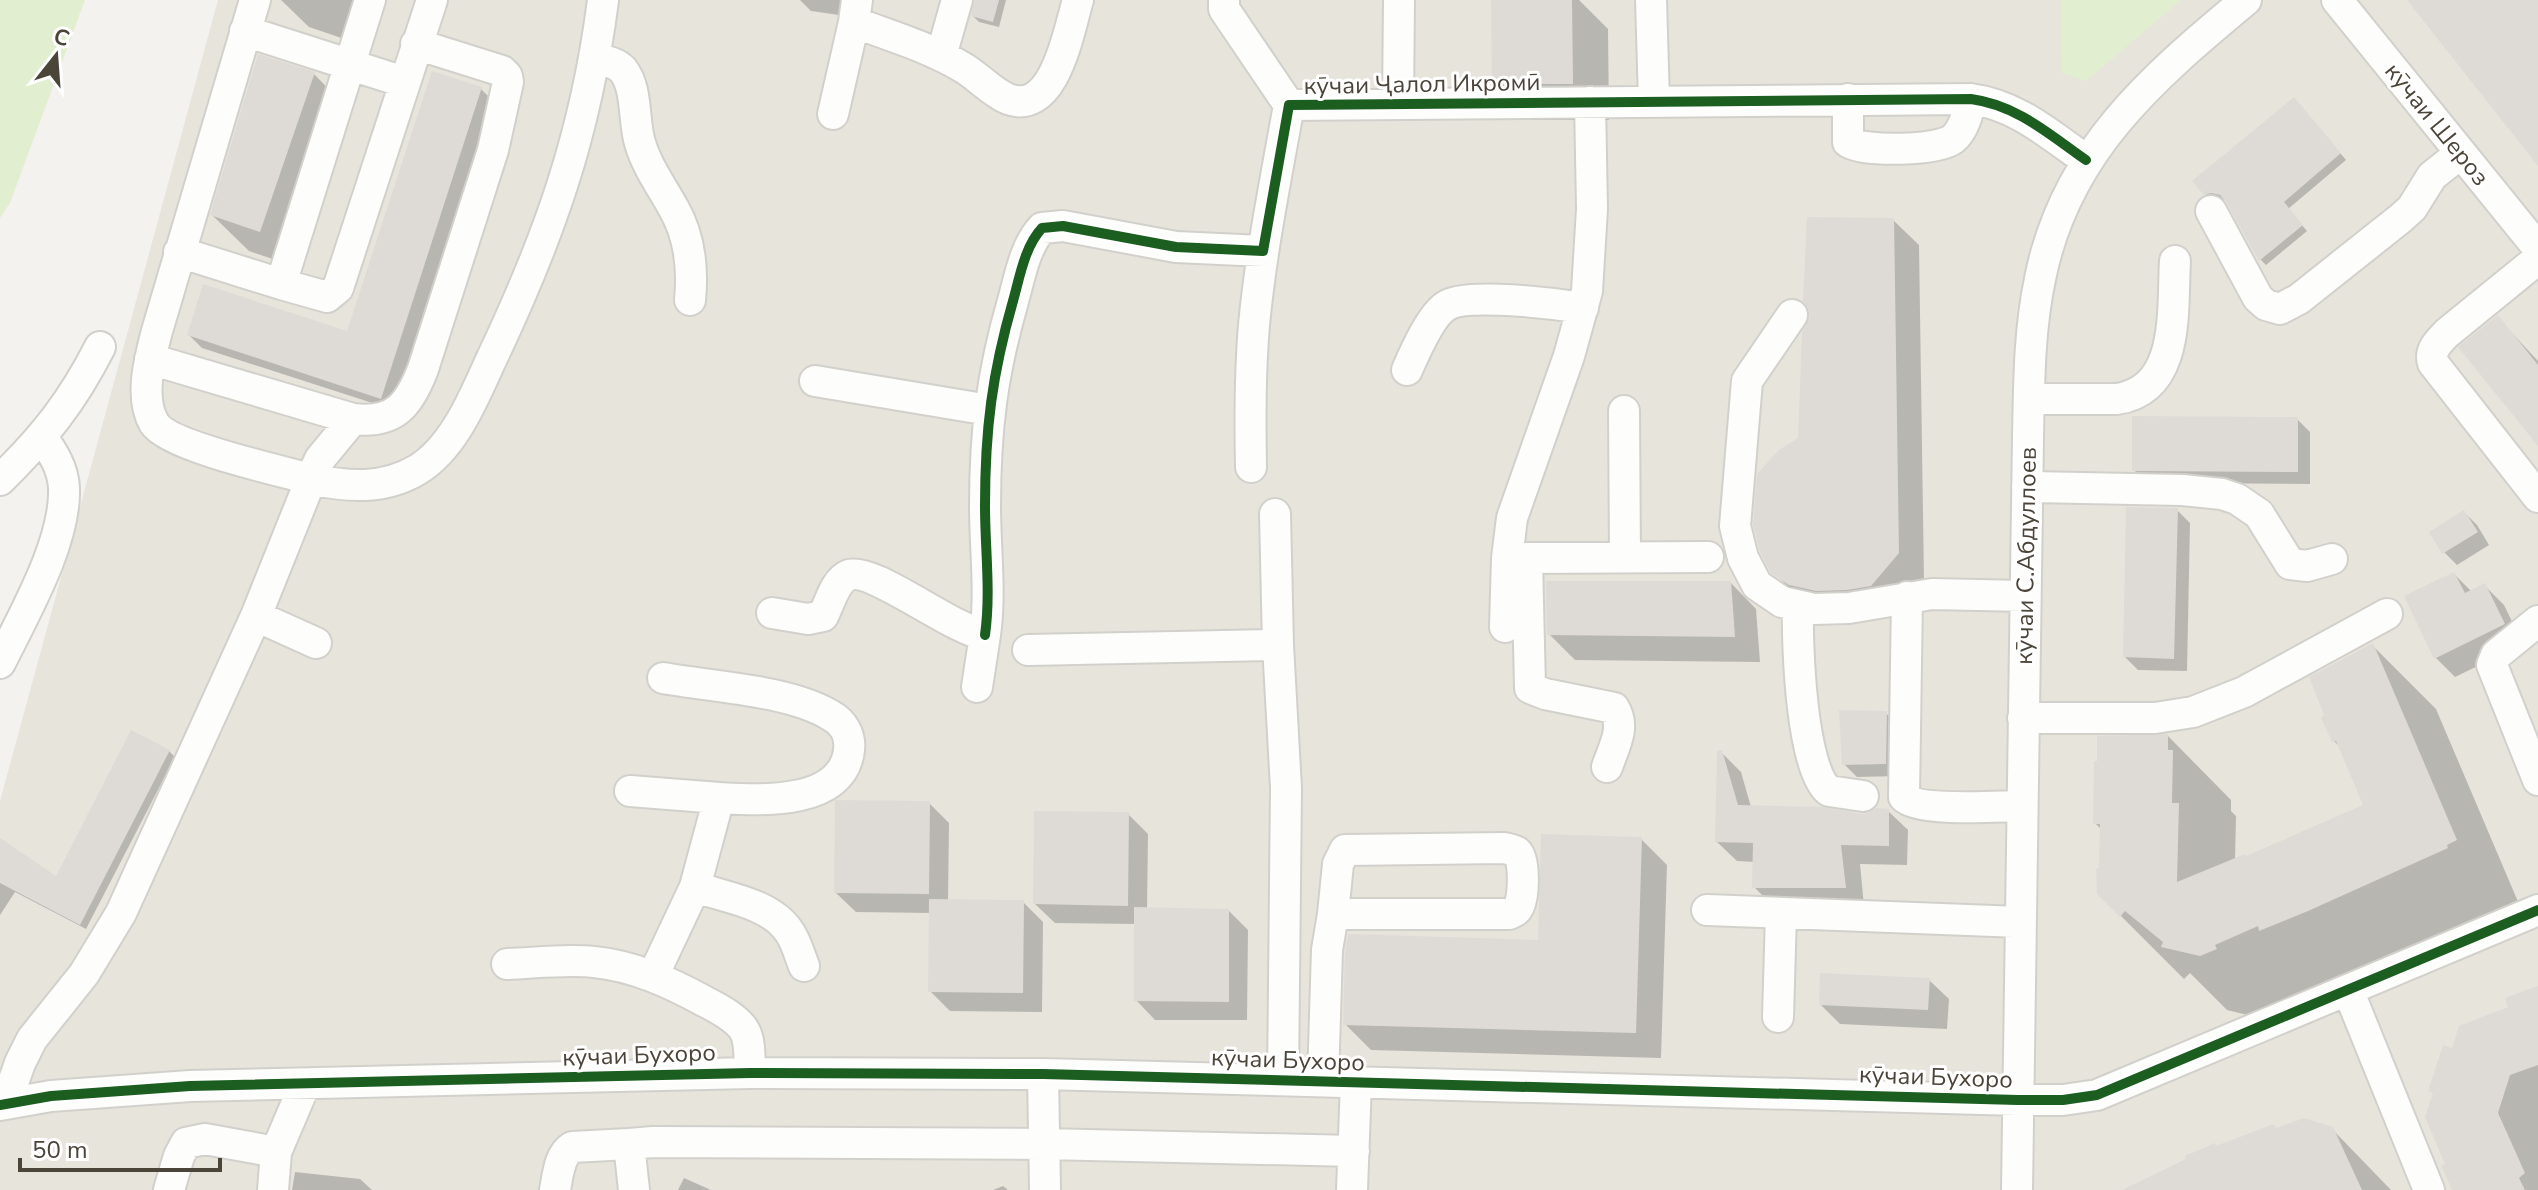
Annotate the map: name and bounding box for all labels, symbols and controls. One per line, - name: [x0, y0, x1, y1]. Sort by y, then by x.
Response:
- north arrow: [16, 16, 96, 96]
- text: С: [50, 21, 73, 54]
- street label: кӯчаи Шероз: [2377, 56, 2497, 192]
- street label: кӯчаи Ҷалол Икромӣ: [1303, 66, 1541, 102]
- street label: кӯчаи С.Абдуллоев: [2008, 447, 2044, 665]
- street label: кӯчаи Бухоро: [562, 1036, 716, 1074]
- street label: кӯчаи Бухоро: [1211, 1041, 1365, 1079]
- street label: кӯчаи Бухоро: [1859, 1058, 2013, 1096]
- scale bar: [20, 1122, 220, 1172]
- text: 50 m: [32, 1134, 88, 1166]

